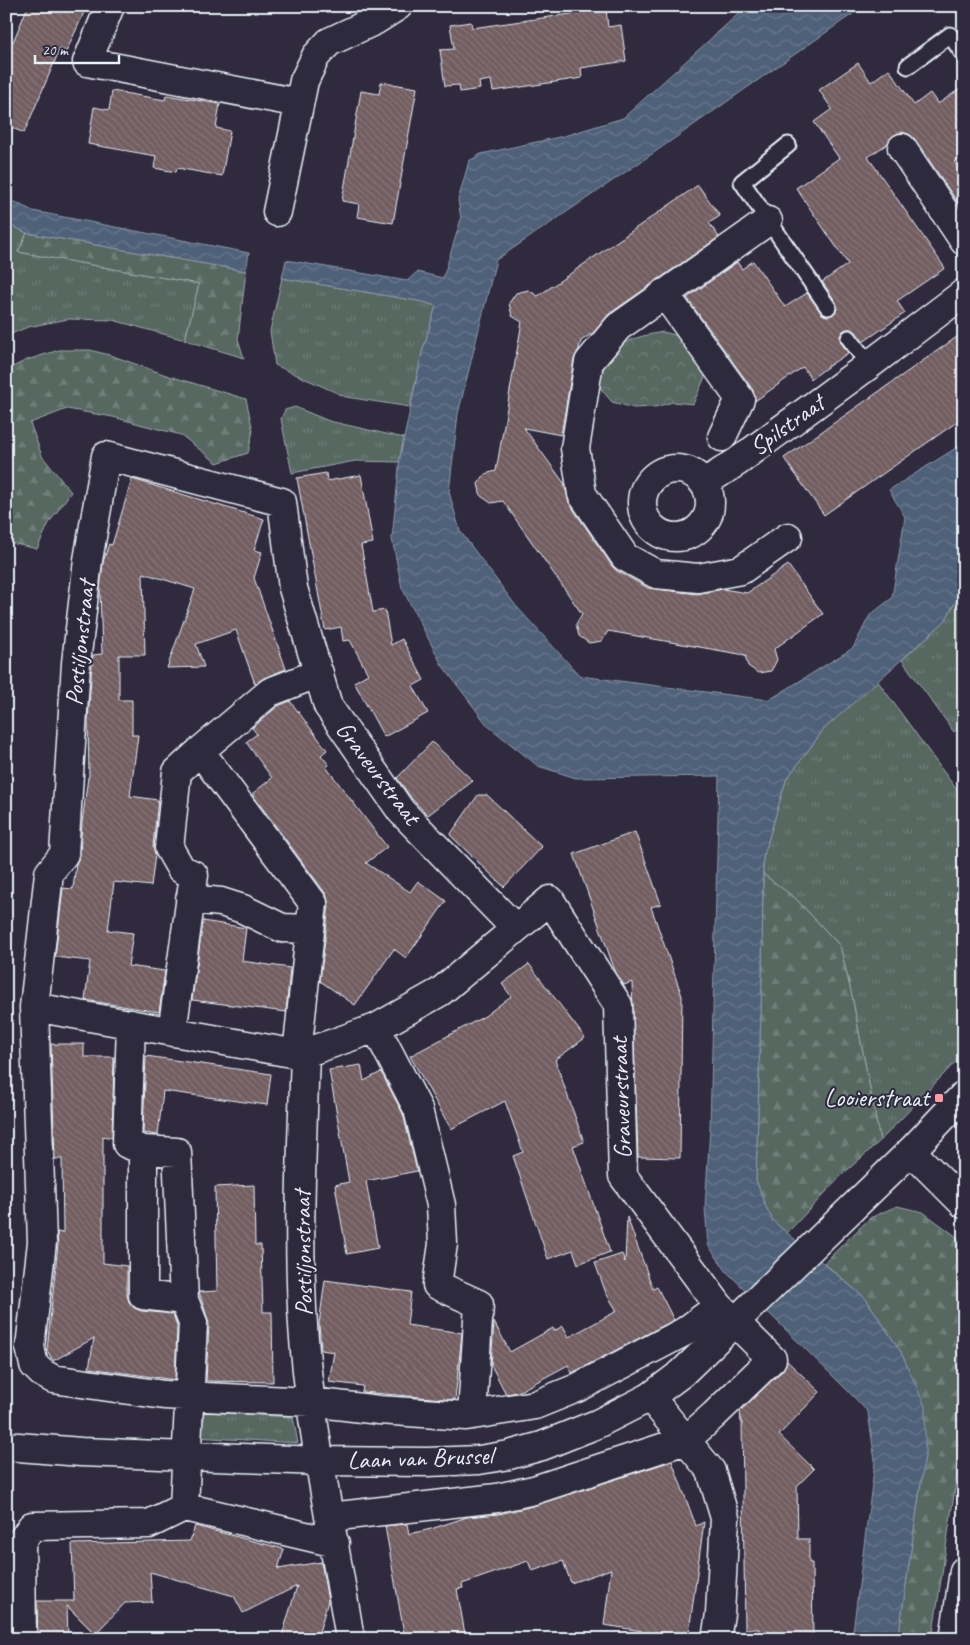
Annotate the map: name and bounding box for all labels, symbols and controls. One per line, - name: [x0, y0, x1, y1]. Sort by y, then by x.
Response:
- scale bar: [35, 32, 119, 64]
- text: 20 m: [42, 41, 69, 60]
- street label: Spilstraat: [743, 385, 834, 463]
- street label: Postiljonstraat: [58, 575, 103, 707]
- street label: Graveurstraat: [329, 715, 429, 833]
- street label: Graveurstraat: [603, 1034, 639, 1159]
- place label: Looierstraat: [825, 1082, 932, 1114]
- marker: Looierstraat: [933, 1092, 945, 1104]
- street label: Postiljonstraat: [286, 1186, 320, 1316]
- street label: Laan van Brussel: [347, 1439, 498, 1477]

